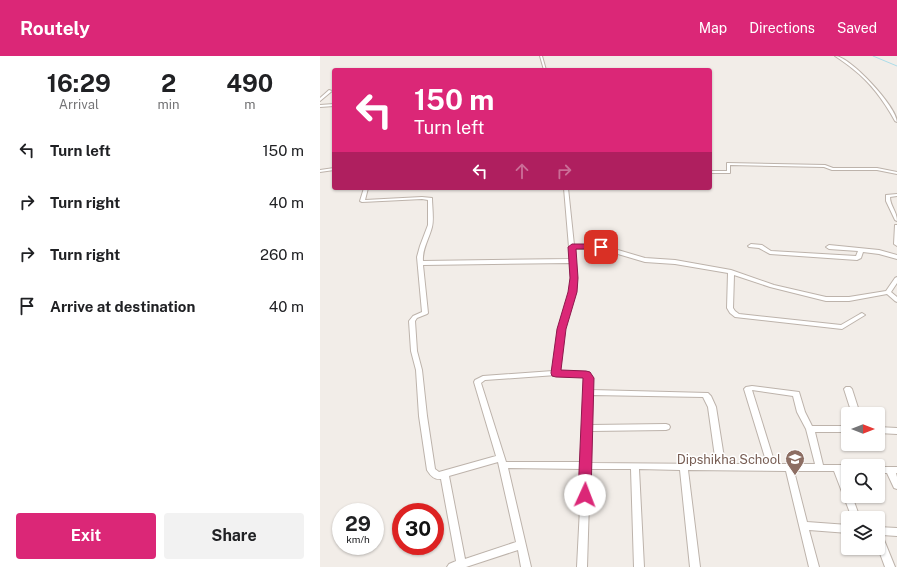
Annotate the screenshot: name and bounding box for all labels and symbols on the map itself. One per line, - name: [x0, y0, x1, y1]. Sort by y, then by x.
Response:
- pin: [584, 230, 618, 264]
- north arrow: [841, 407, 885, 451]
- school or university icon: Dipshikha School: [784, 448, 806, 476]
- place label: Dipshikha School: [677, 452, 781, 467]
- position arrow: [564, 474, 606, 516]
- speed limit sign: 30: [392, 503, 444, 555]

